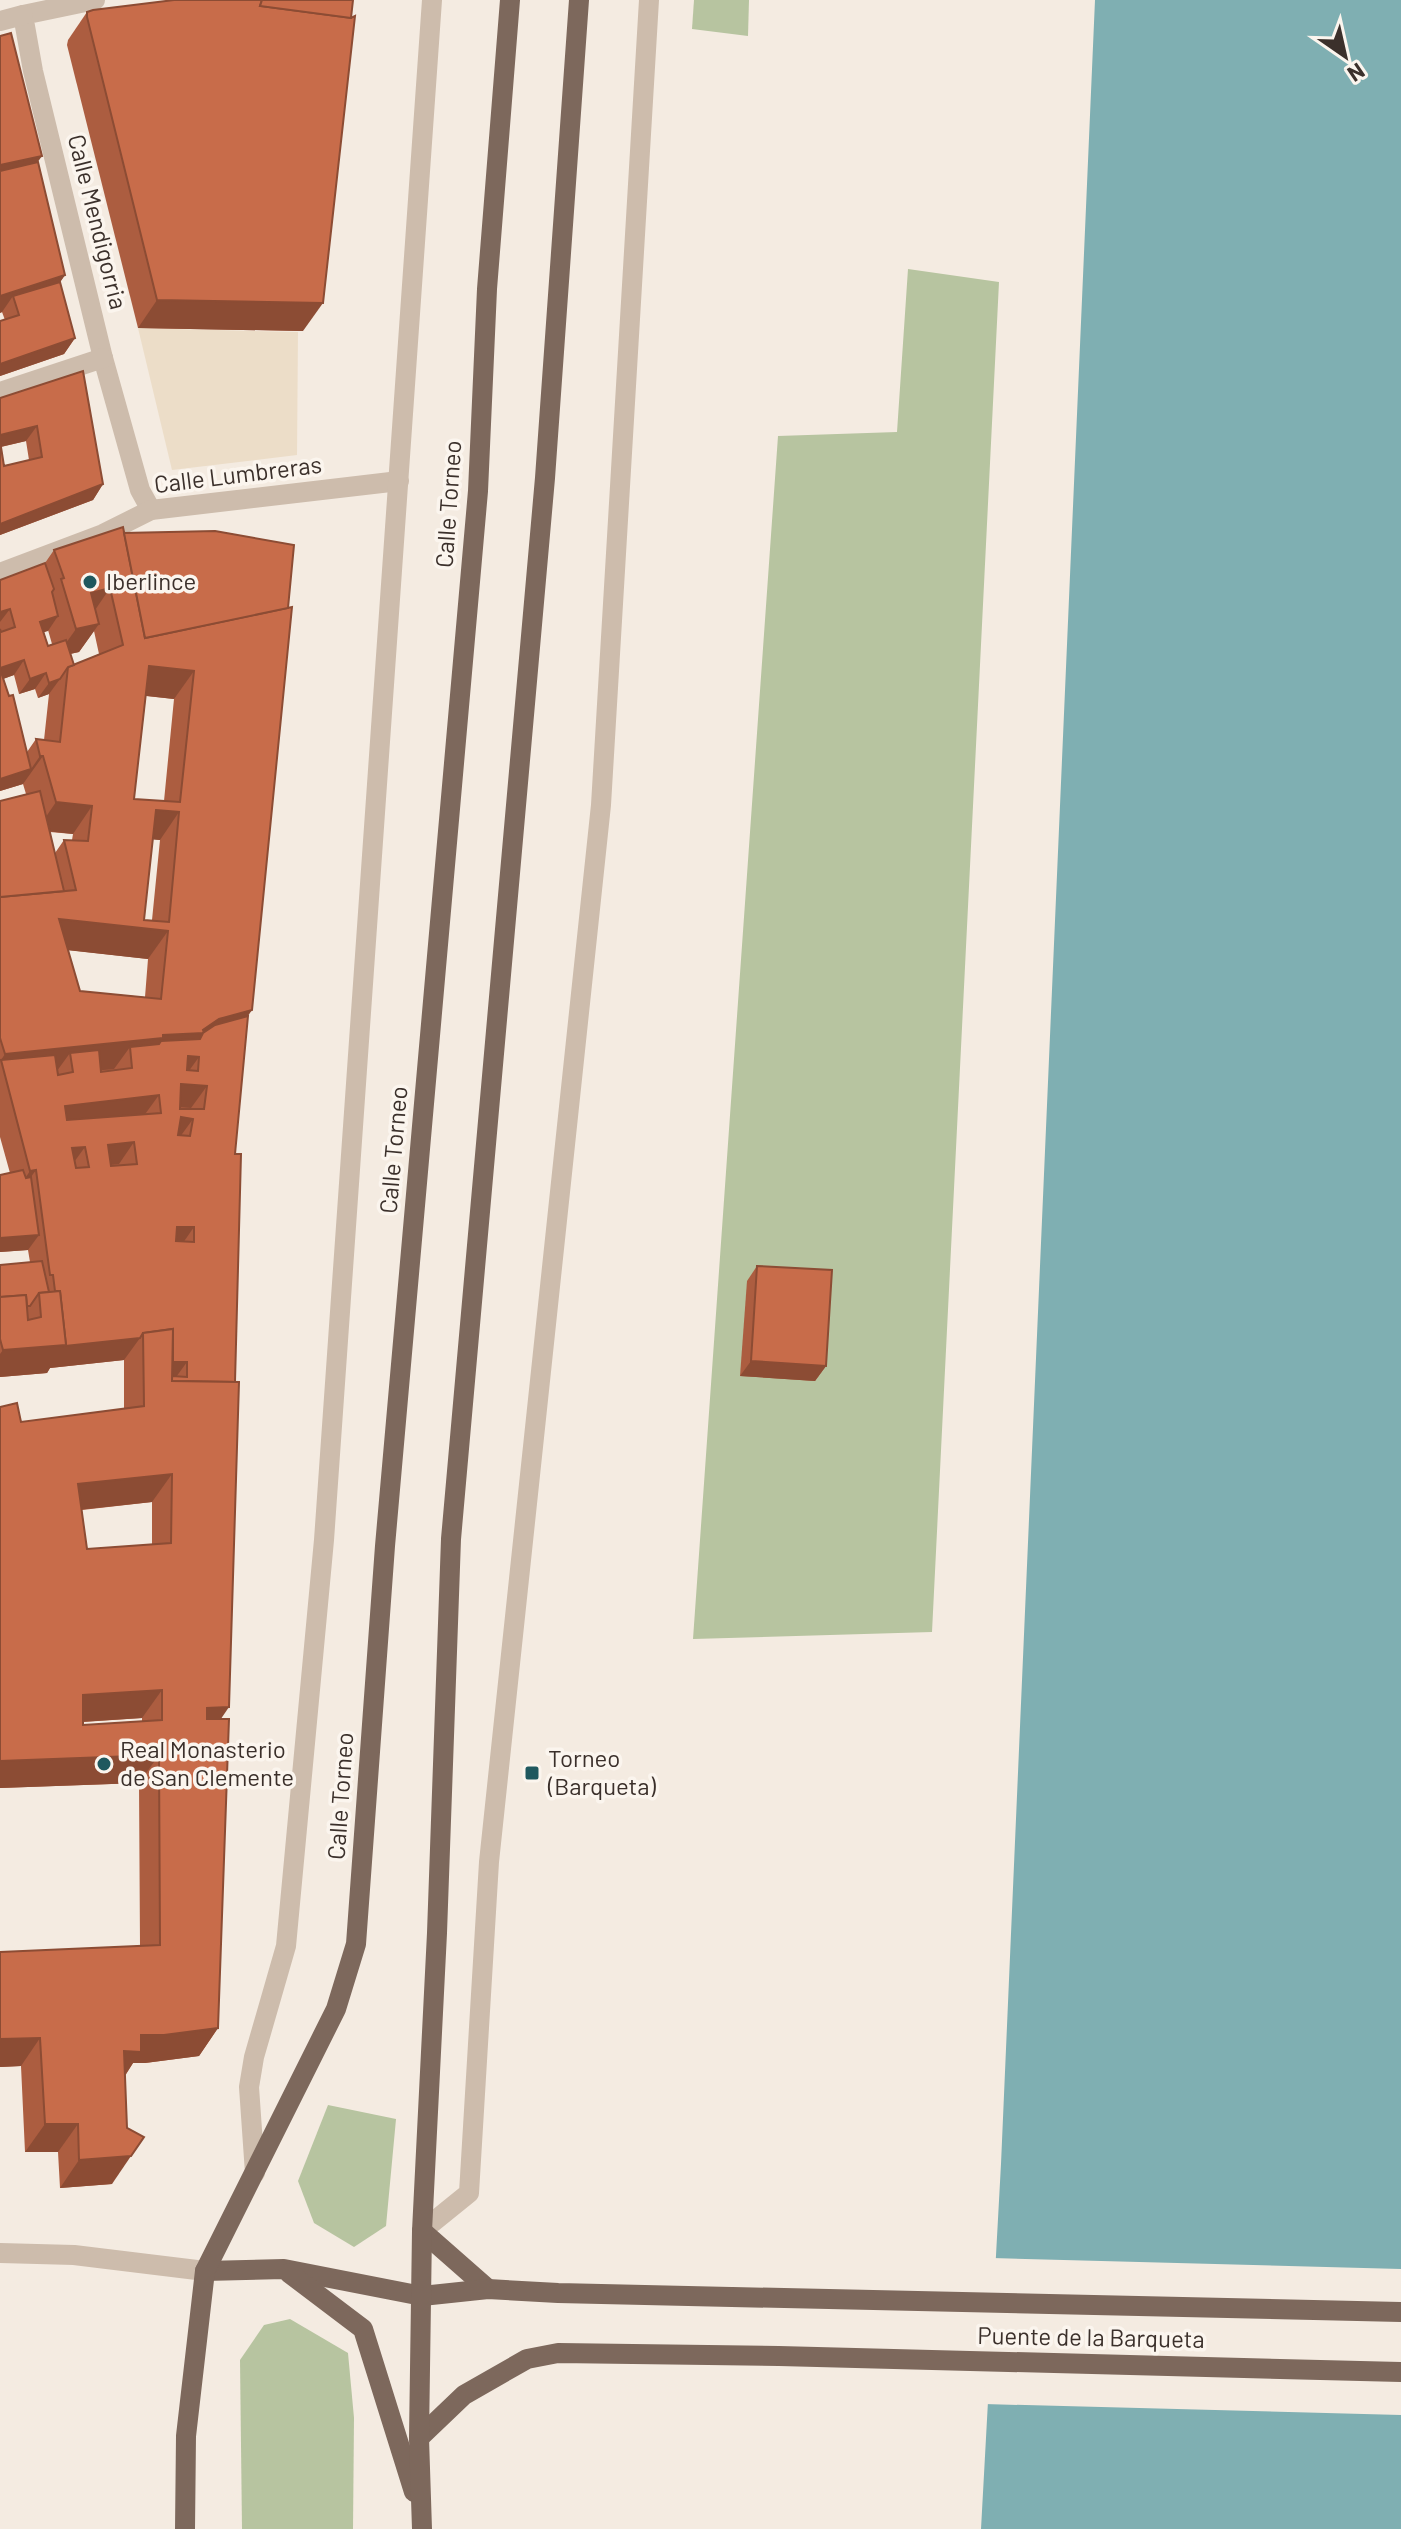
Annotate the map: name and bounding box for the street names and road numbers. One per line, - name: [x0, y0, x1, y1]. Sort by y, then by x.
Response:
- street label: Calle Mendigorria: [63, 131, 134, 312]
- street label: Calle Torneo: [429, 439, 466, 569]
- street label: Calle Lumbreras: [152, 449, 323, 498]
- street label: Calle Torneo: [372, 1085, 413, 1215]
- street label: Calle Torneo: [321, 1731, 358, 1861]
- street label: Puente de la Barqueta: [977, 2320, 1205, 2353]

